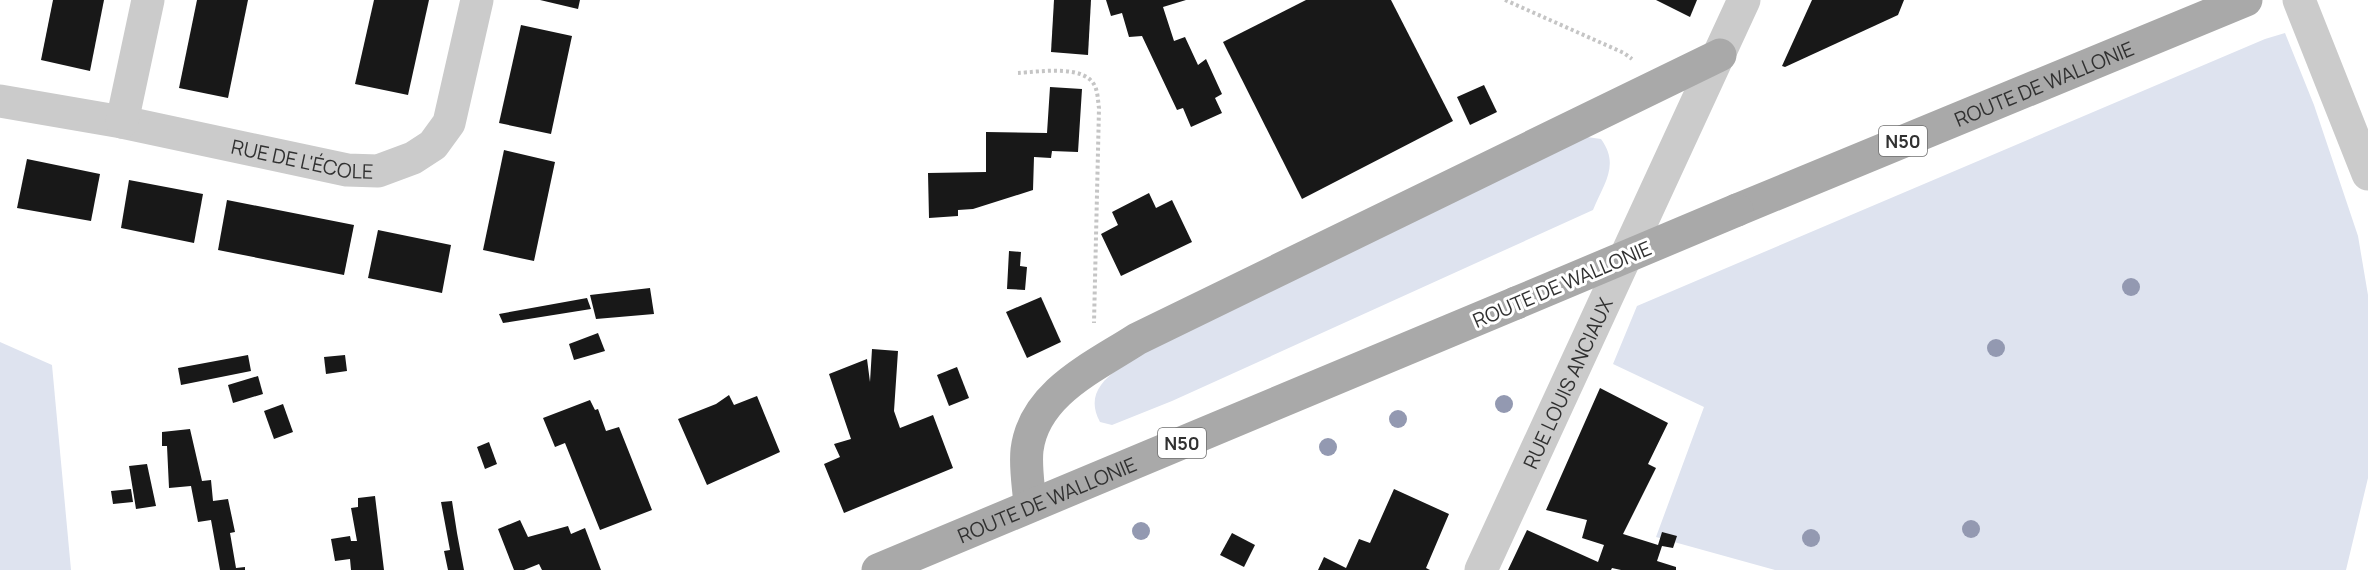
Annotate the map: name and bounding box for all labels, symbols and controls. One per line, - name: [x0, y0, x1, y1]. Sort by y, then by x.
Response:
- street label: ROUTE DE WALLONIE: [1950, 34, 2138, 132]
- road number: N50: [1879, 126, 1927, 156]
- street label: RUE DE L'ÉCOLE: [229, 132, 374, 184]
- street label: ROUTE DE WALLONIE: [1469, 234, 1655, 334]
- street label: RUE LOUIS ANCIAUX: [1516, 293, 1618, 473]
- road number: N50: [1158, 428, 1206, 458]
- street label: ROUTE DE WALLONIE: [953, 450, 1140, 549]

